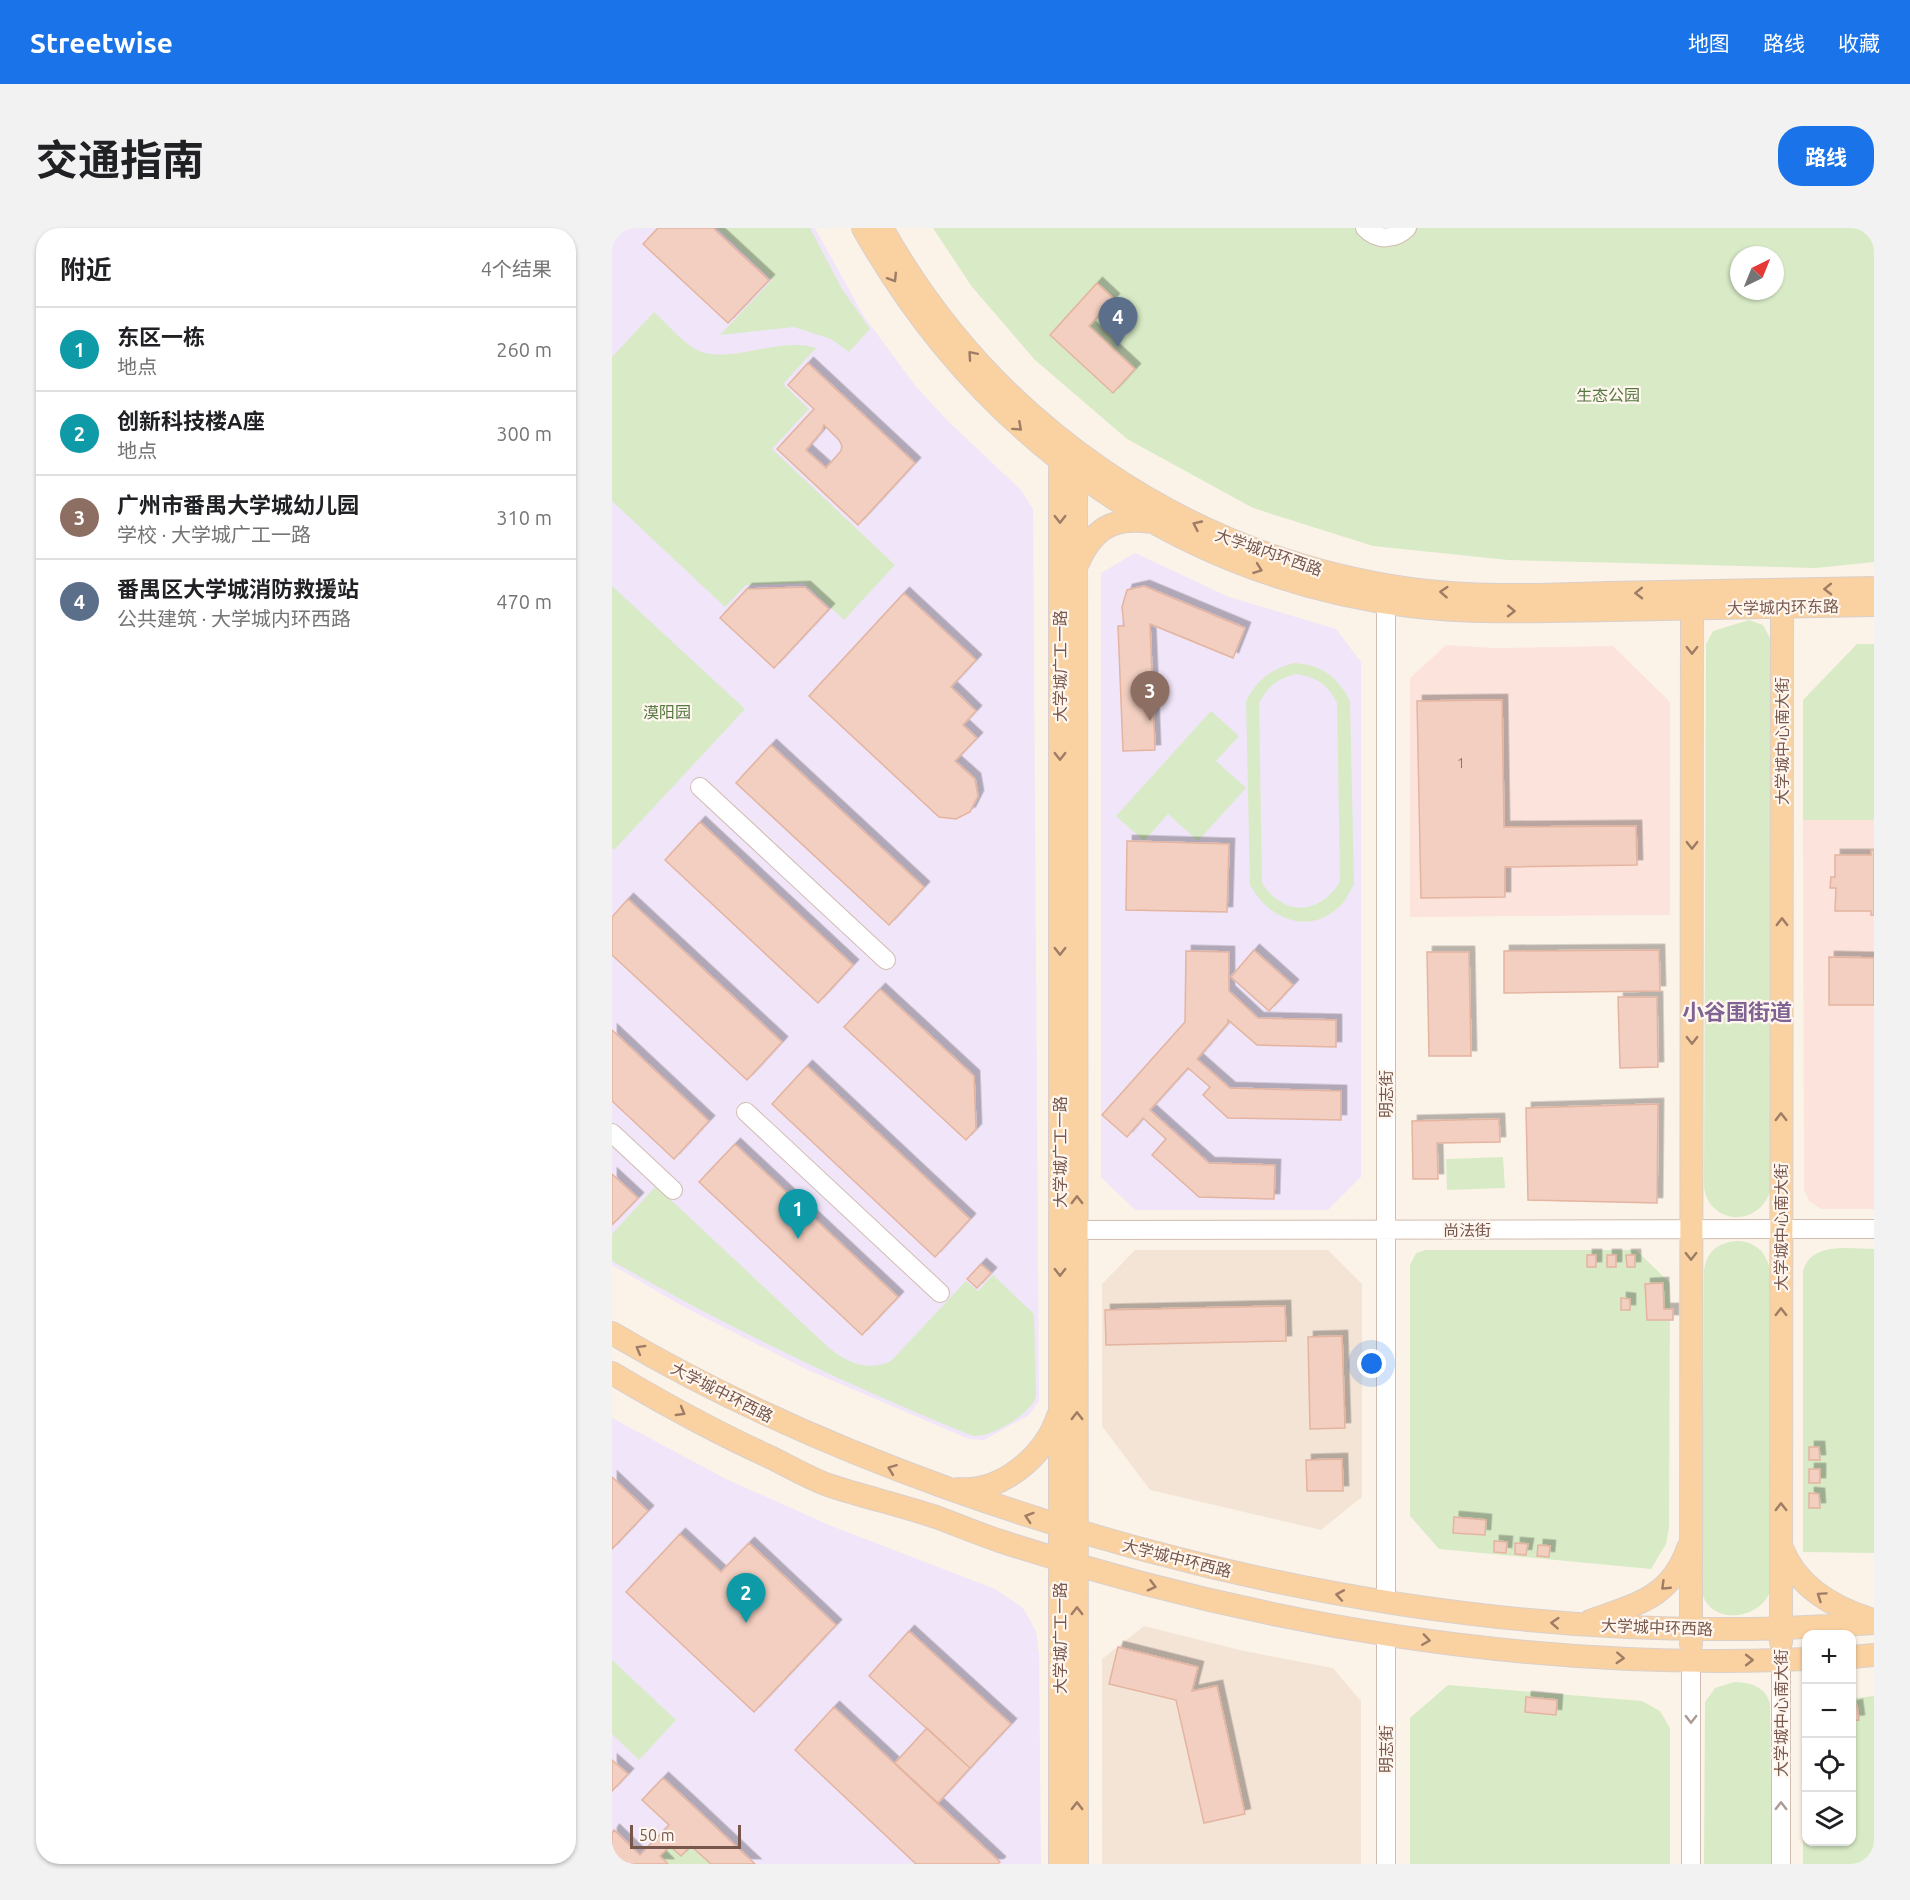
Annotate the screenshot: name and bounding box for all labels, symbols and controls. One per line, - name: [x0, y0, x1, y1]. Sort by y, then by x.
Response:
- text: Streetwise: [30, 27, 173, 58]
- text: 地图: [1688, 31, 1730, 55]
- text: 路线: [1763, 31, 1805, 55]
- text: 收藏: [1838, 31, 1880, 55]
- button: 路线: [1778, 126, 1874, 186]
- text: 交通指南: [36, 136, 204, 183]
- north arrow: [1730, 246, 1784, 300]
- text: 附近: [60, 255, 112, 284]
- text: 4个结果: [481, 257, 552, 280]
- one-way arrow: [885, 272, 896, 283]
- pin: 4: [1098, 298, 1138, 347]
- text: 东区一栋: [117, 324, 205, 349]
- text: 1: [74, 338, 85, 361]
- text: 260 m: [496, 338, 552, 361]
- one-way arrow: [968, 352, 979, 362]
- text: 地点: [117, 355, 157, 378]
- park label: 生态公园: [1576, 386, 1640, 404]
- text: 创新科技楼A座: [117, 408, 264, 433]
- one-way arrow: [1012, 420, 1022, 431]
- text: 2: [74, 422, 85, 445]
- text: 300 m: [496, 422, 552, 445]
- text: 地点: [117, 439, 157, 462]
- text: 广州市番禺大学城幼儿园: [117, 492, 359, 517]
- text: 3: [74, 506, 85, 529]
- text: 310 m: [496, 506, 552, 529]
- one-way arrow: [1054, 514, 1066, 523]
- one-way arrow: [1192, 521, 1203, 533]
- text: 学校 · 大学城广工一路: [117, 523, 311, 546]
- street label: 大学城内环西路: [1213, 525, 1325, 579]
- one-way arrow: [1252, 561, 1263, 574]
- text: 番禺区大学城消防救援站: [117, 576, 359, 601]
- one-way arrow: [1823, 583, 1832, 595]
- one-way arrow: [1440, 586, 1449, 599]
- one-way arrow: [1635, 587, 1644, 599]
- text: 4: [74, 590, 85, 613]
- text: 470 m: [496, 590, 552, 613]
- street label: 大学城内环东路: [1727, 597, 1839, 617]
- one-way arrow: [1506, 605, 1515, 617]
- text: 公共建筑 · 大学城内环西路: [117, 607, 351, 630]
- street label: 大学城广工一路: [1051, 610, 1069, 722]
- one-way arrow: [1686, 646, 1698, 655]
- pin: 3: [1130, 672, 1170, 721]
- street label: 大学城中心南大街: [1773, 677, 1791, 805]
- park label: 漠阳园: [643, 703, 691, 721]
- one-way arrow: [1054, 751, 1066, 760]
- house number: 1: [1457, 755, 1465, 771]
- one-way arrow: [1686, 841, 1698, 850]
- one-way arrow: [1776, 918, 1788, 927]
- one-way arrow: [1054, 946, 1066, 955]
- district label: 小谷围街道: [1682, 999, 1792, 1024]
- one-way arrow: [1686, 1036, 1698, 1045]
- street label: 明志街: [1377, 1070, 1395, 1118]
- street label: 大学城广工一路: [1051, 1096, 1069, 1208]
- one-way arrow: [1775, 1113, 1787, 1122]
- street label: 大学城中心南大街: [1772, 1163, 1790, 1291]
- pin: 1: [778, 1190, 818, 1239]
- one-way arrow: [1071, 1195, 1083, 1204]
- street label: 尚法街: [1443, 1221, 1491, 1239]
- one-way arrow: [1685, 1252, 1697, 1261]
- one-way arrow: [1054, 1267, 1066, 1276]
- one-way arrow: [1775, 1308, 1787, 1317]
- one-way arrow: [636, 1345, 647, 1356]
- your location: [1357, 1349, 1386, 1378]
- street label: 大学城中环西路: [668, 1359, 776, 1425]
- one-way arrow: [675, 1405, 685, 1417]
- one-way arrow: [1071, 1411, 1083, 1420]
- one-way arrow: [887, 1464, 898, 1476]
- one-way arrow: [1775, 1503, 1787, 1512]
- one-way arrow: [1024, 1512, 1035, 1524]
- street label: 大学城中环西路: [1120, 1536, 1234, 1580]
- pin: 2: [726, 1574, 766, 1623]
- one-way arrow: [1146, 1579, 1157, 1591]
- one-way arrow: [1662, 1579, 1672, 1590]
- street label: 大学城广工一路: [1051, 1582, 1069, 1694]
- one-way arrow: [1336, 1589, 1346, 1602]
- one-way arrow: [1817, 1592, 1828, 1603]
- one-way arrow: [1071, 1606, 1083, 1615]
- one-way arrow: [1550, 1616, 1559, 1629]
- street label: 大学城中环西路: [1601, 1616, 1713, 1638]
- map controls: [1802, 1630, 1856, 1846]
- button: +: [1802, 1630, 1856, 1684]
- one-way arrow: [1421, 1634, 1430, 1646]
- street label: 大学城中心南大街: [1772, 1649, 1790, 1777]
- one-way arrow: [1615, 1652, 1624, 1665]
- one-way arrow: [1744, 1654, 1753, 1666]
- button: −: [1802, 1684, 1856, 1738]
- one-way arrow: [1685, 1714, 1697, 1723]
- street label: 明志街: [1377, 1725, 1395, 1773]
- button: locate: [1802, 1738, 1856, 1792]
- button: layers: [1802, 1792, 1856, 1846]
- one-way arrow: [1071, 1801, 1083, 1810]
- one-way arrow: [1775, 1801, 1787, 1810]
- scale bar: [630, 1822, 741, 1850]
- text: 50 m: [639, 1826, 675, 1844]

